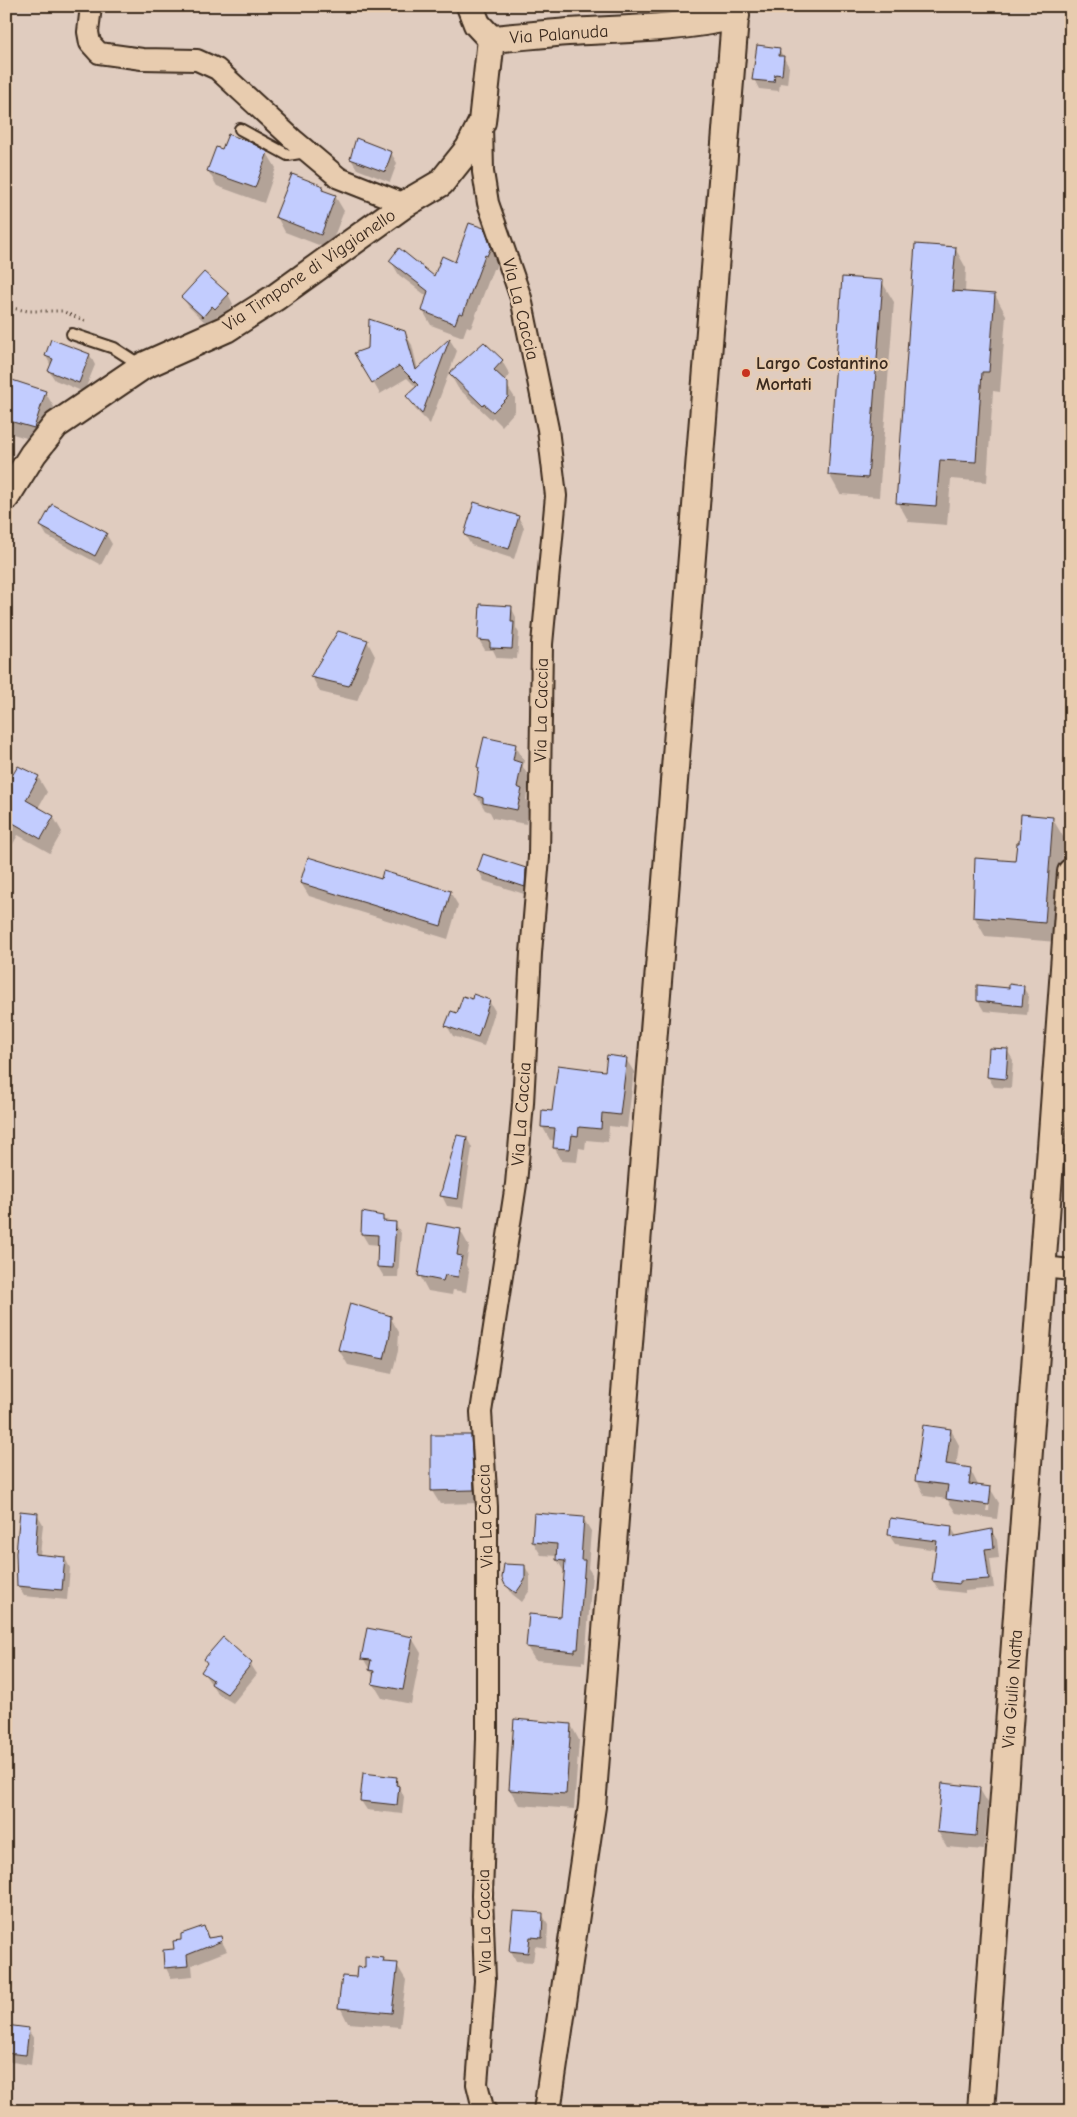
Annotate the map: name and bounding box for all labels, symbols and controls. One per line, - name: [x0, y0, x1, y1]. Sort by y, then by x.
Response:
- street label: Via Palanuda: [509, 21, 609, 48]
- street label: Via Timpone di Viggianello: [219, 205, 400, 336]
- street label: Via La Caccia: [498, 256, 543, 362]
- place label: Largo Costantino Mortati: [756, 353, 888, 395]
- marker: Largo Costantino Mortati: [740, 367, 752, 379]
- street label: Via La Caccia: [530, 658, 553, 762]
- street label: Via La Caccia: [507, 1061, 536, 1167]
- street label: Via La Caccia: [473, 1464, 498, 1568]
- street label: Via Giulio Natta: [998, 1629, 1027, 1749]
- street label: Via La Caccia: [473, 1869, 496, 1973]

